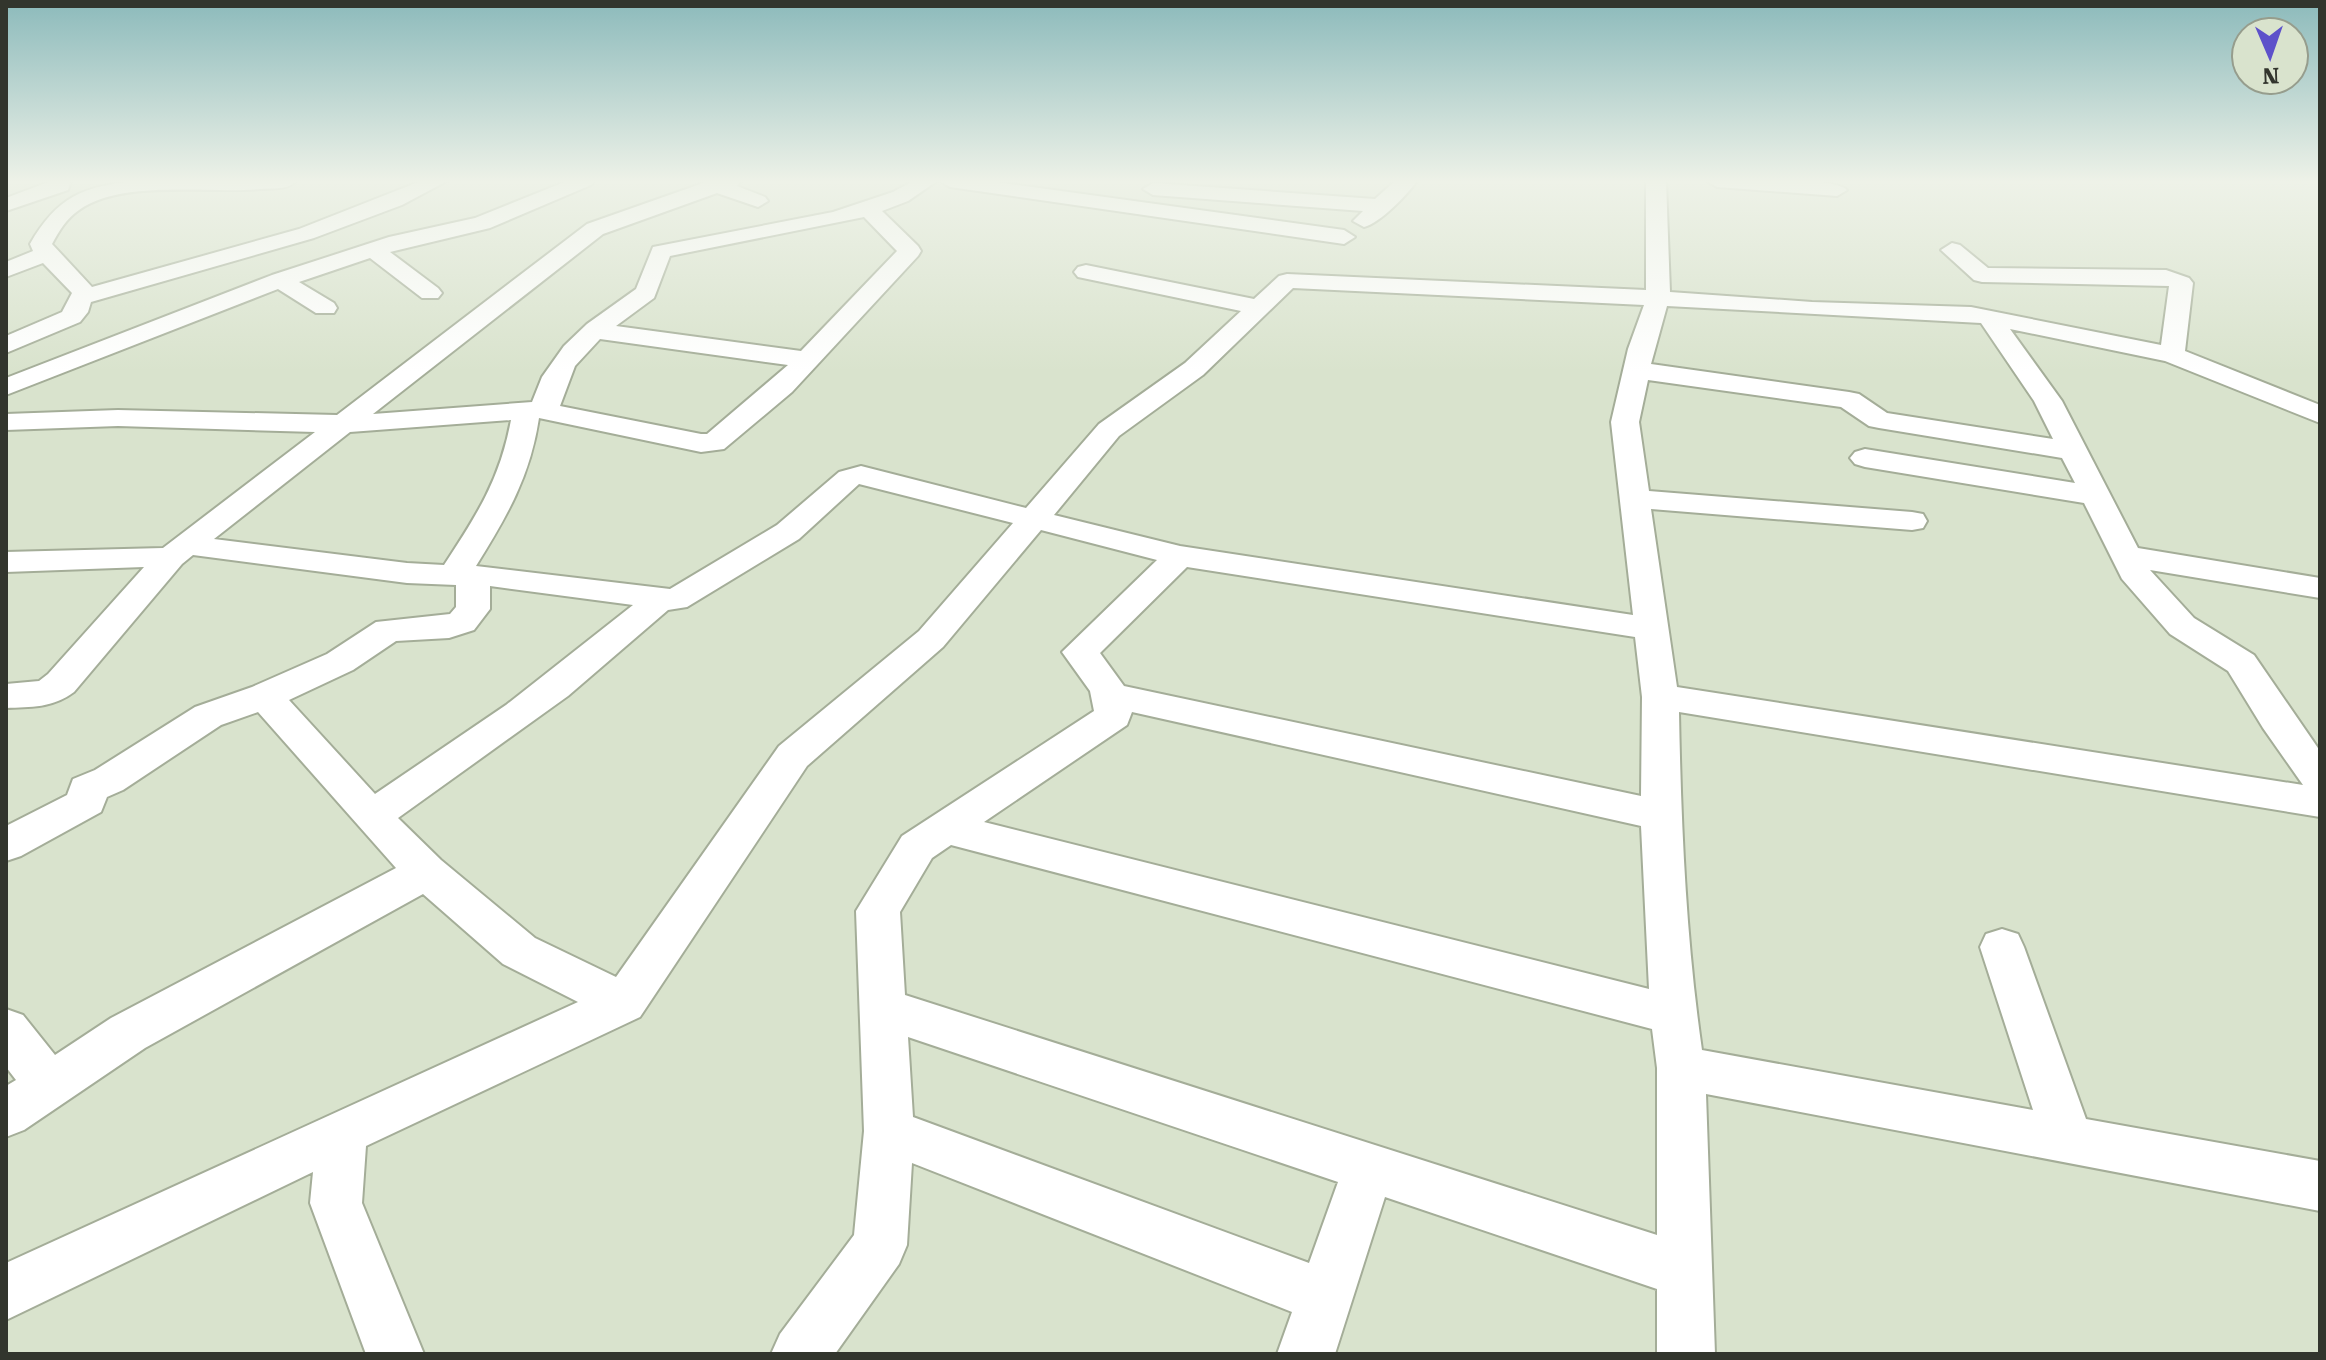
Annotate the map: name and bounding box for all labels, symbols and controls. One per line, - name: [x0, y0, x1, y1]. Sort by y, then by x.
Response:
- north arrow: [2230, 16, 2310, 96]
- text: N: [2262, 63, 2280, 88]

